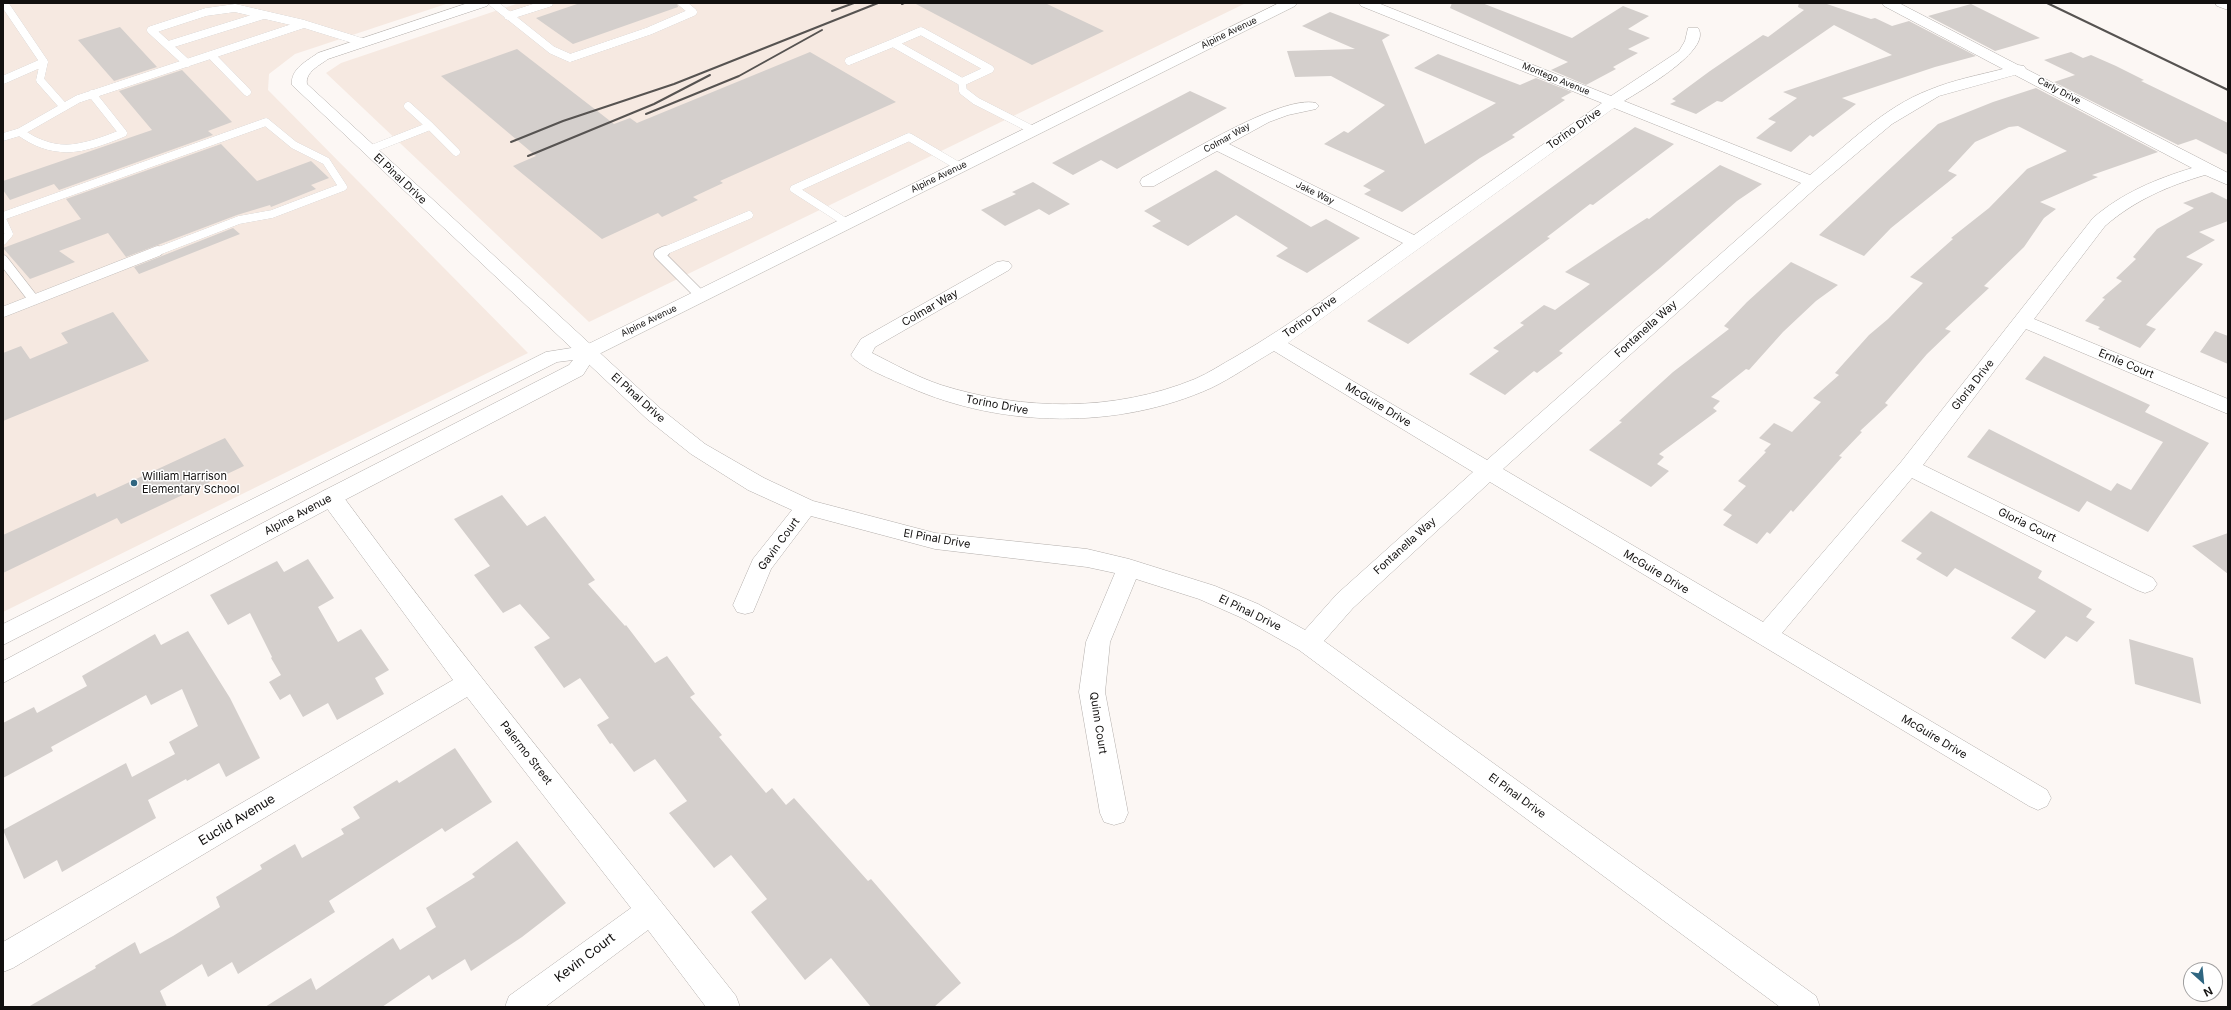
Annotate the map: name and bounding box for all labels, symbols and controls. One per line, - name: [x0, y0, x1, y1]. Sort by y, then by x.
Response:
- street label: Alpine Avenue: [1199, 15, 1259, 51]
- street label: Montego Avenue: [1521, 61, 1591, 97]
- street label: Carly Drive: [2036, 75, 2082, 107]
- street label: Torino Drive: [1544, 105, 1604, 153]
- street label: Colmar Way: [1202, 121, 1252, 155]
- street label: El Pinal Drive: [371, 151, 429, 207]
- street label: Alpine Avenue: [909, 159, 969, 195]
- street label: Jake Way: [1294, 179, 1336, 207]
- street label: Colmar Way: [899, 287, 961, 329]
- street label: Torino Drive: [1281, 293, 1339, 341]
- street label: Fontanella Way: [1612, 298, 1680, 360]
- street label: Alpine Avenue: [619, 303, 679, 339]
- street label: Ernie Court: [2096, 346, 2156, 382]
- street label: Gloria Drive: [1949, 357, 1997, 413]
- street label: El Pinal Drive: [608, 370, 668, 426]
- street label: McGuire Drive: [1343, 380, 1413, 430]
- street label: Torino Drive: [965, 392, 1029, 418]
- place label: William Harrison Elementary School: [142, 470, 239, 496]
- marker: William Harrison Elementary School: [129, 478, 139, 488]
- street label: Alpine Avenue: [262, 492, 334, 538]
- street label: Gloria Court: [1996, 505, 2058, 545]
- street label: Gavin Court: [756, 515, 802, 573]
- street label: Fontanella Way: [1371, 515, 1439, 577]
- street label: El Pinal Drive: [902, 527, 972, 551]
- street label: McGuire Drive: [1621, 547, 1691, 597]
- street label: El Pinal Drive: [1217, 592, 1283, 634]
- street label: Quinn Court: [1087, 691, 1109, 755]
- street label: McGuire Drive: [1899, 712, 1969, 762]
- street label: Palermo Street: [497, 719, 555, 787]
- street label: El Pinal Drive: [1486, 771, 1548, 821]
- street label: Euclid Avenue: [196, 791, 278, 849]
- street label: Kevin Court: [552, 930, 618, 986]
- north arrow: [2183, 962, 2223, 1002]
- text: N: [2201, 984, 2215, 1000]

